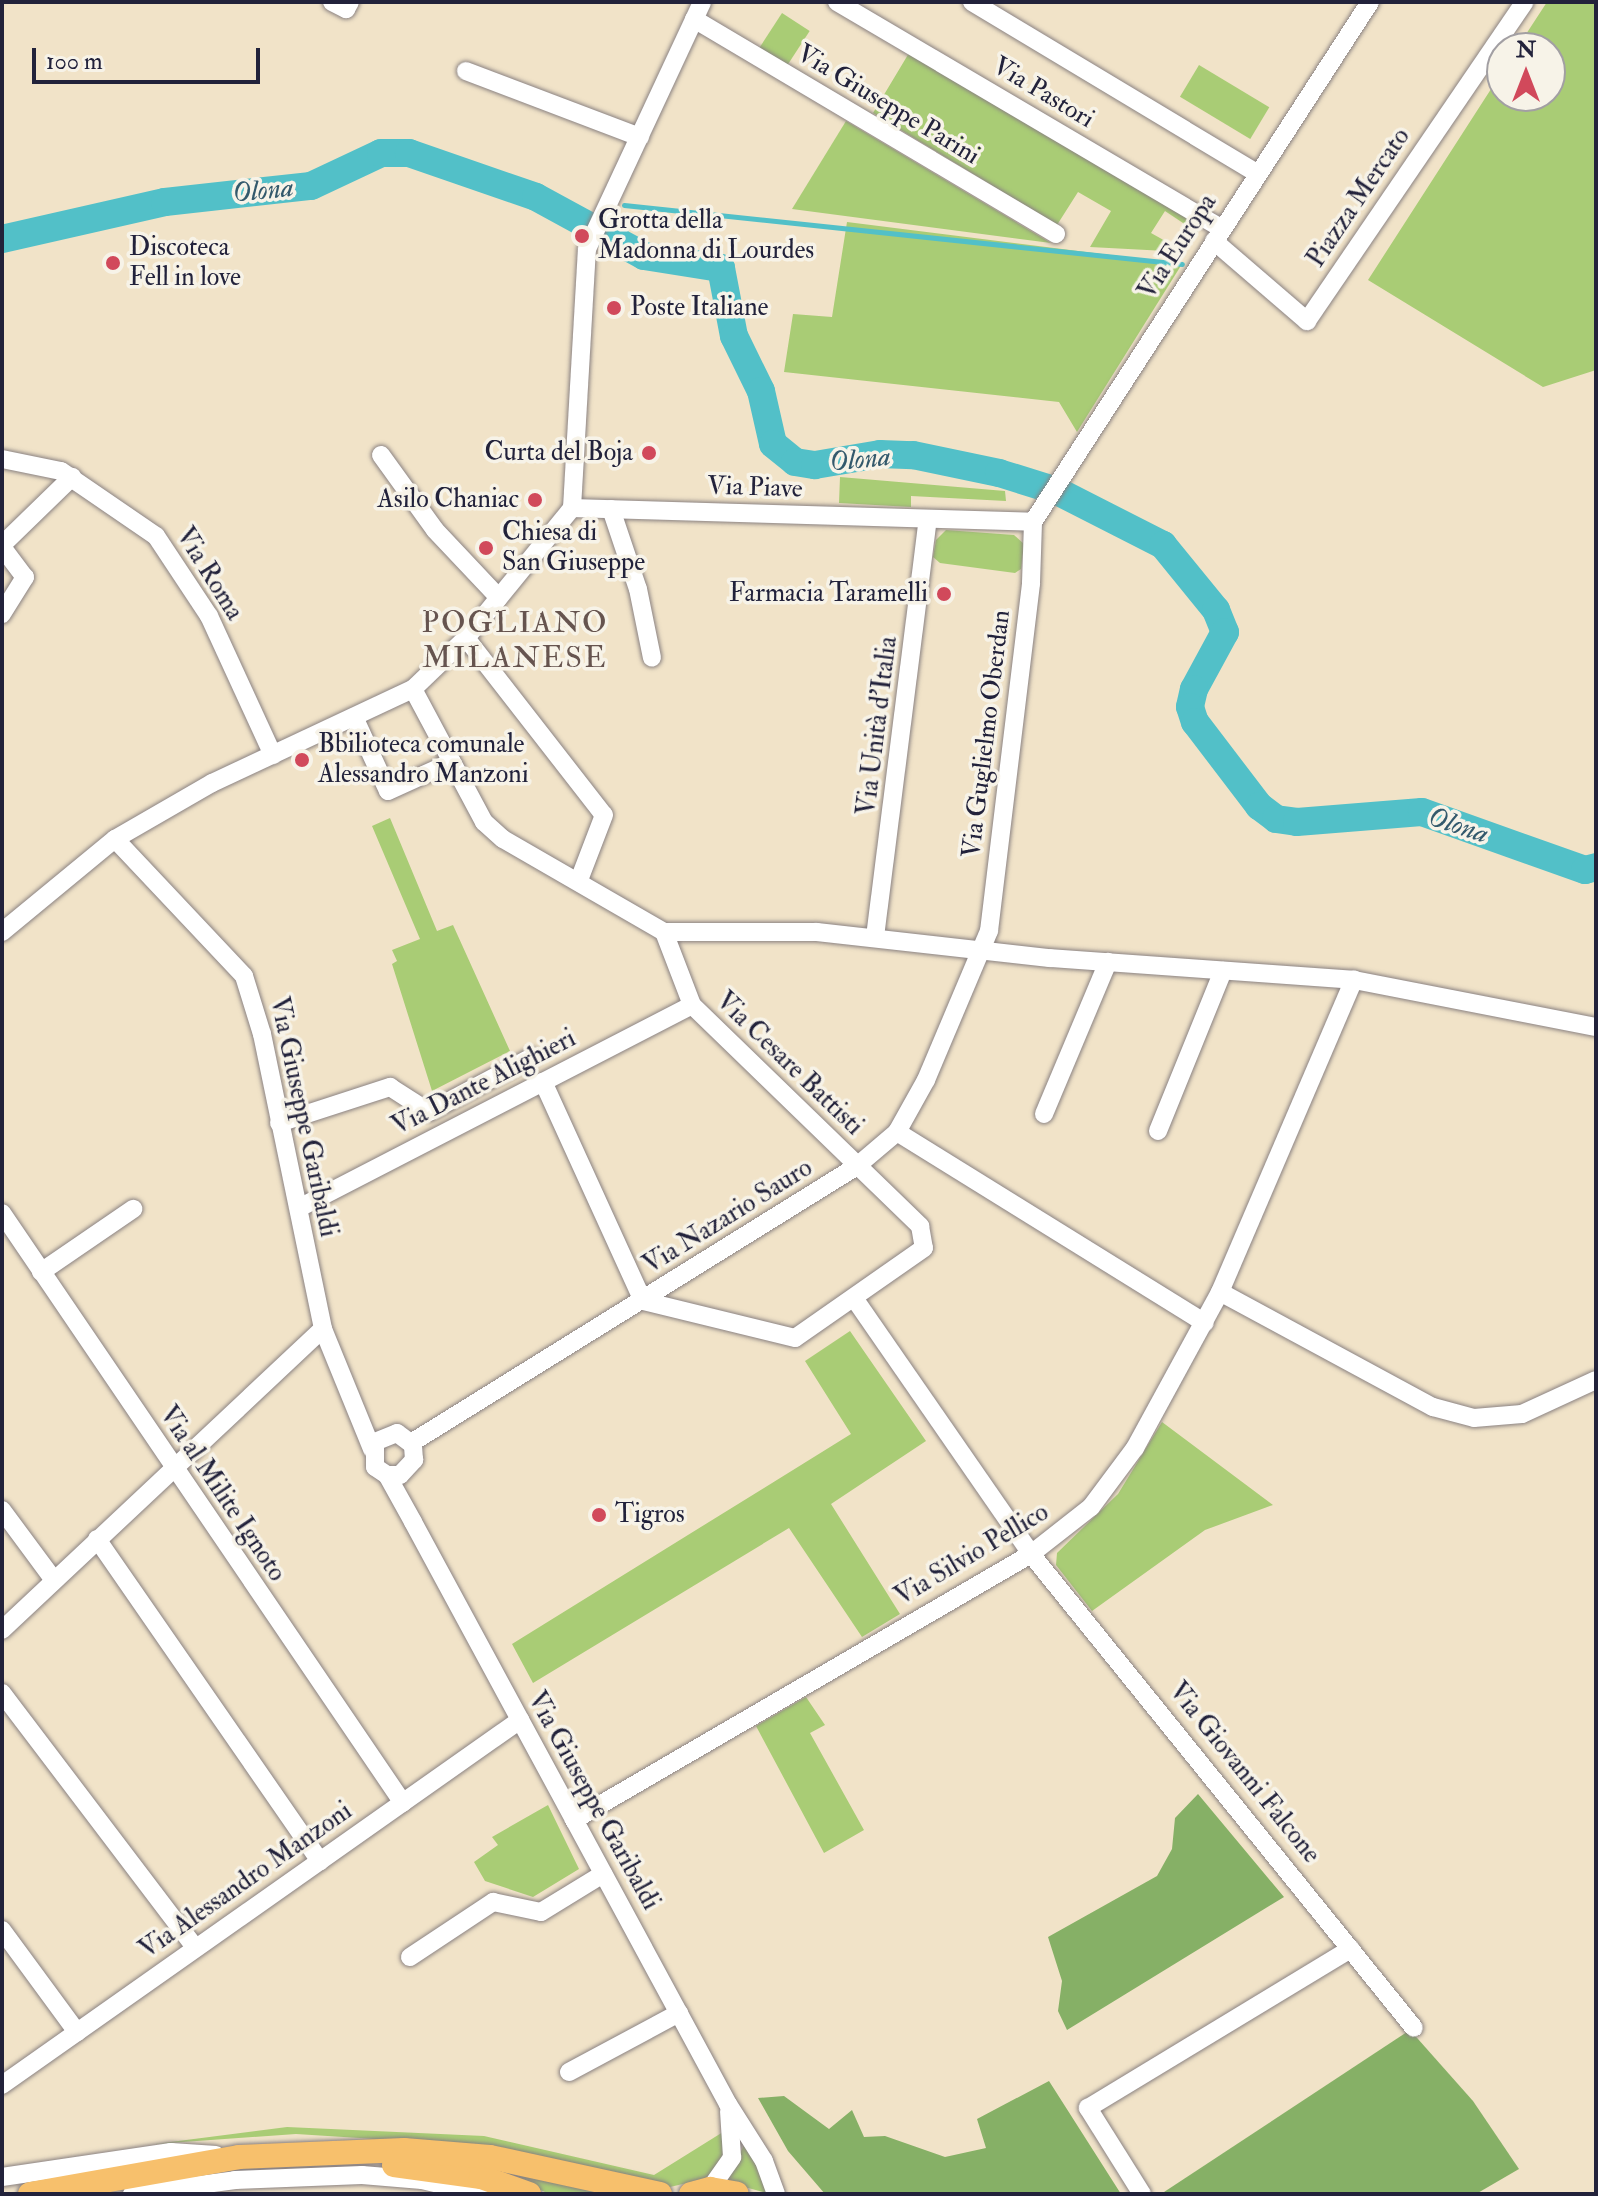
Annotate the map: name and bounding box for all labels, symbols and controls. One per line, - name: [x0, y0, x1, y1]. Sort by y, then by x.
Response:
- scale bar: [36, 32, 264, 82]
- north arrow: [1486, 32, 1566, 112]
- text: N: [1516, 36, 1536, 64]
- street label: Via Giuseppe Parini: [791, 38, 985, 172]
- text: 100 m: [46, 46, 103, 77]
- street label: Via Pastori: [987, 51, 1099, 135]
- street label: Piazza Mercato: [1301, 122, 1417, 274]
- water label: Olona: [231, 171, 295, 211]
- street label: Via Europa: [1132, 188, 1224, 306]
- place label: Grotta della Madonna di Lourdes: [598, 205, 814, 266]
- marker: Grotta della Madonna di Lourdes: [573, 227, 591, 245]
- place label: Discoteca Fell in love: [129, 232, 241, 294]
- marker: Discoteca Fell in love: [104, 254, 122, 272]
- place label: Poste Italiane: [630, 292, 768, 324]
- marker: Poste Italiane: [605, 299, 623, 317]
- place label: Curta del Boja: [484, 437, 633, 469]
- water label: Olona: [828, 440, 892, 480]
- marker: Curta del Boja: [640, 444, 658, 462]
- street label: Via Piave: [707, 471, 803, 505]
- place label: Asilo Chaniac: [377, 484, 519, 516]
- marker: Asilo Chaniac: [526, 491, 544, 509]
- place label: Chiesa di San Giuseppe: [502, 517, 645, 578]
- street label: Via Roma: [168, 522, 250, 626]
- marker: Chiesa di San Giuseppe: [477, 539, 495, 557]
- place label: Farmacia Taramelli: [729, 578, 928, 610]
- marker: Farmacia Taramelli: [935, 585, 953, 603]
- district label: POGLIANO MILANESE: [422, 605, 608, 676]
- street label: Via Guglielmo Oberdan: [956, 608, 1018, 860]
- street label: Via Unità d'Italia: [852, 635, 904, 817]
- place label: Bbilioteca comunale Alessandro Manzoni: [318, 729, 529, 790]
- marker: Bbilioteca comunale Alessandro Manzoni: [293, 751, 311, 769]
- water label: Olona: [1423, 800, 1493, 852]
- street label: Via Cesare Battisti: [709, 986, 869, 1142]
- street label: Via Giuseppe Garibaldi: [262, 994, 344, 1240]
- street label: Via Dante Alighieri: [387, 1023, 581, 1143]
- street label: Via Nazario Sauro: [638, 1153, 818, 1281]
- street label: Via al Milite Ignoto: [152, 1401, 292, 1587]
- street label: Via Silvio Pellico: [890, 1497, 1054, 1613]
- place label: Tigros: [615, 1499, 685, 1531]
- marker: Tigros: [590, 1506, 608, 1524]
- street label: Via Giovanni Falcone: [1162, 1676, 1326, 1870]
- street label: Via Giuseppe Garibaldi: [520, 1686, 666, 1916]
- street label: Via Alessandro Manzoni: [134, 1796, 358, 1966]

